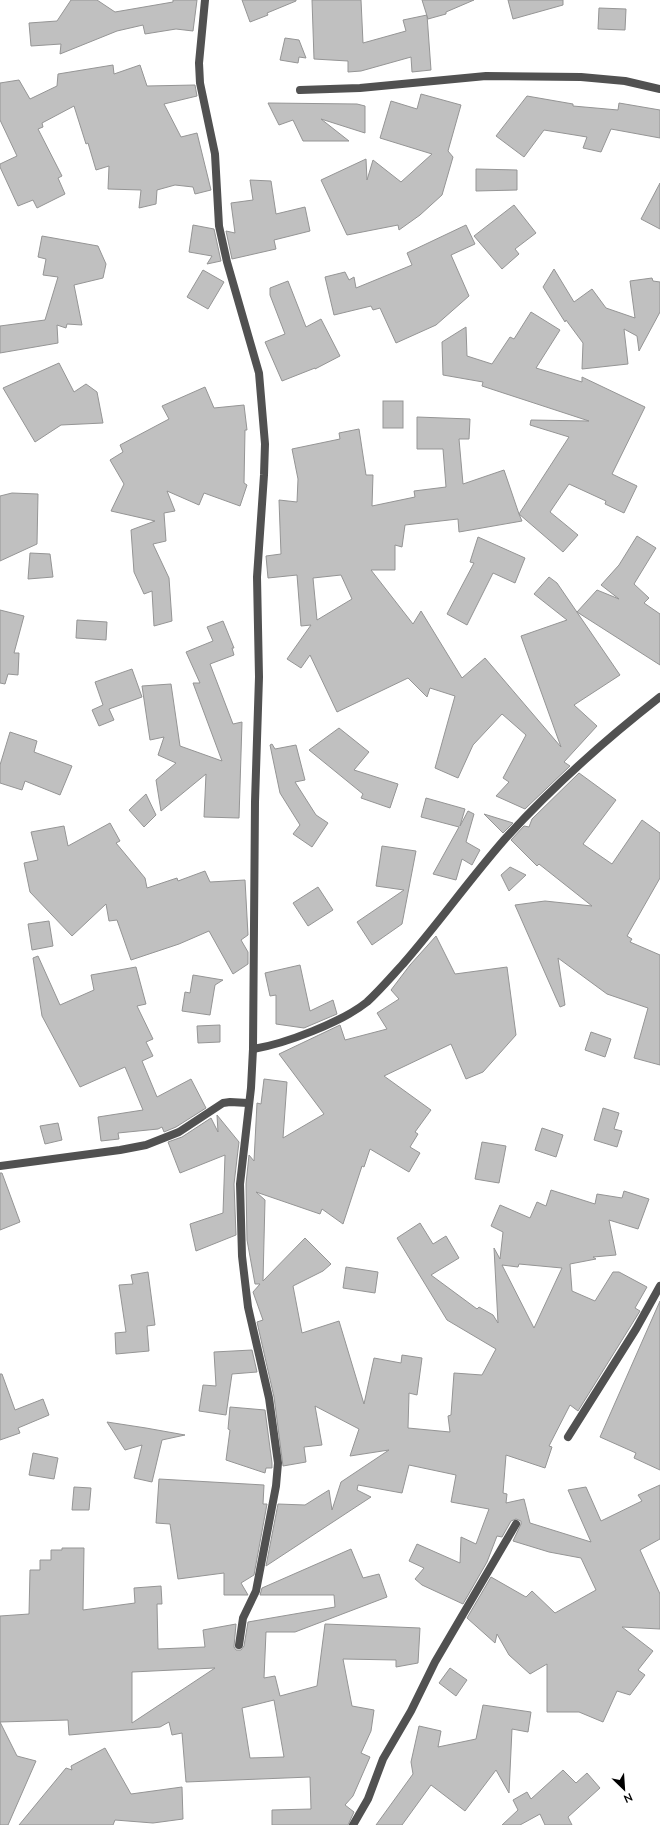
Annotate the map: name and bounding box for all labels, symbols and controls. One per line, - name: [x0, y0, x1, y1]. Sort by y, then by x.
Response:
- north arrow: [604, 1769, 644, 1809]
- text: N: [621, 1789, 635, 1806]

